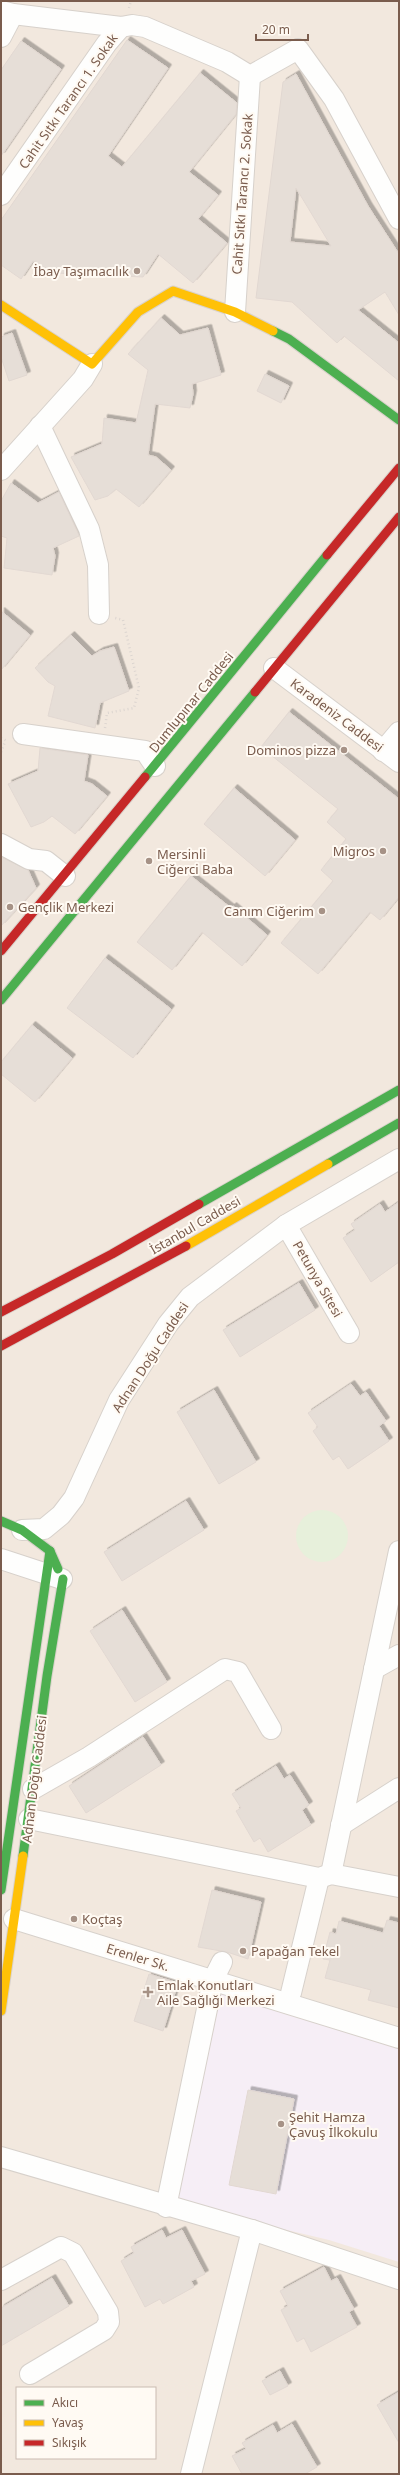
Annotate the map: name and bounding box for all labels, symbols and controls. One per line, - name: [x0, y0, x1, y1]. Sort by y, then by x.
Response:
- scale bar: [256, 16, 308, 42]
- text: 20 m: [262, 21, 290, 38]
- street label: Cahit Sıtkı Tarancı 1. Sokak: [14, 30, 122, 172]
- street label: Cahit Sıtkı Tarancı 2. Sokak: [227, 113, 257, 275]
- place label: İbay Taşımacılık: [34, 262, 129, 280]
- marker: İbay Taşımacılık: [132, 266, 142, 276]
- street label: Dumlupınar Caddesi: [145, 648, 237, 756]
- street label: Karadeniz Caddesi: [287, 674, 387, 756]
- place label: Dominos pizza: [247, 741, 336, 759]
- marker: Dominos pizza: [339, 745, 349, 755]
- place label: Migros: [333, 842, 375, 860]
- place label: Mersinli Ciğerci Baba: [157, 845, 233, 878]
- marker: Migros: [378, 846, 388, 856]
- marker: Mersinli Ciğerci Baba: [144, 856, 154, 866]
- place label: Gençlik Merkezi: [18, 898, 114, 916]
- marker: Gençlik Merkezi: [5, 902, 15, 912]
- place label: Canım Ciğerim: [224, 902, 314, 920]
- marker: Canım Ciğerim: [317, 906, 327, 916]
- street label: İstanbul Caddesi: [146, 1192, 244, 1258]
- street label: Petunya Sitesi: [289, 1238, 347, 1320]
- street label: Adnan Doğu Caddesi: [108, 1298, 192, 1416]
- street label: Adnan Doğu Caddesi: [17, 1714, 51, 1844]
- place label: Koçtaş: [82, 1910, 122, 1928]
- marker: Koçtaş: [69, 1914, 79, 1924]
- street label: Erenler Sk.: [104, 1939, 172, 1975]
- place label: Papağan Tekel: [251, 1942, 339, 1960]
- marker: Papağan Tekel: [238, 1946, 248, 1956]
- place label: Emlak Konutları Aile Sağlığı Merkezi: [157, 1976, 275, 2009]
- marker: Emlak Konutları Aile Sağlığı Merkezi: [142, 1986, 154, 1998]
- place label: Şehit Hamza Çavuş İlkokulu: [289, 2108, 378, 2141]
- marker: Şehit Hamza Çavuş İlkokulu: [276, 2119, 286, 2129]
- legend: [16, 2387, 156, 2459]
- text: Akıcı: [52, 2394, 78, 2411]
- text: Yavaş: [52, 2414, 84, 2431]
- text: Sıkışık: [52, 2434, 87, 2451]

